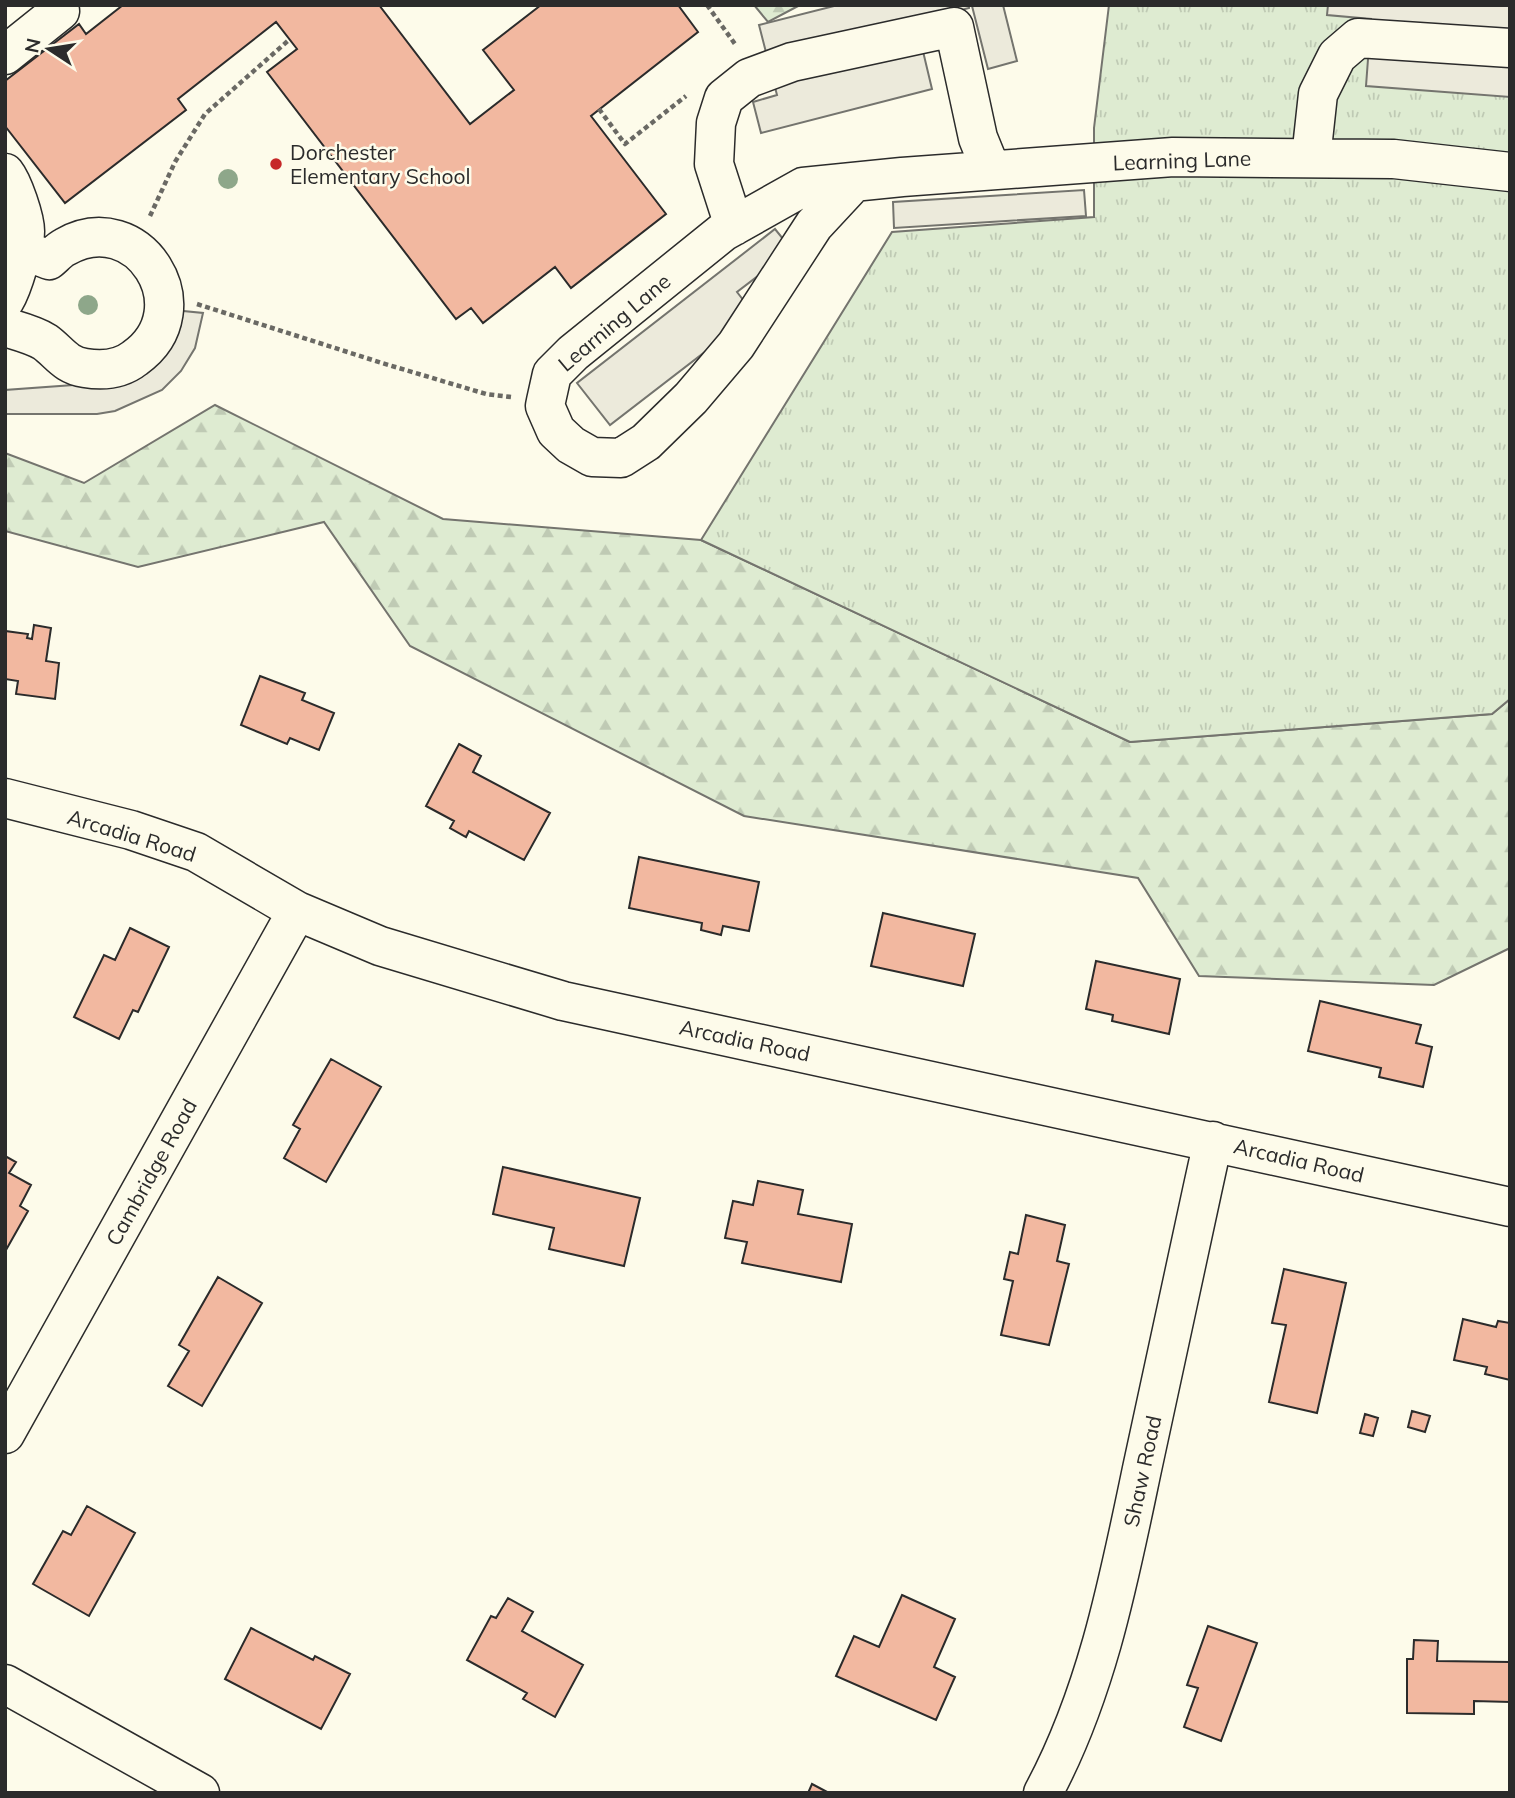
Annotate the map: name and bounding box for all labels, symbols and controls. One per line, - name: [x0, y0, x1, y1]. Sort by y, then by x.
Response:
- north arrow: [14, 14, 84, 84]
- text: N: [19, 36, 46, 55]
- place label: Dorchester Elementary School: [290, 139, 471, 189]
- street label: Learning Lane: [1112, 145, 1252, 175]
- marker: Dorchester Elementary School: [268, 156, 284, 172]
- street label: Learning Lane: [553, 268, 675, 376]
- street label: Arcadia Road: [65, 803, 199, 867]
- street label: Arcadia Road: [677, 1013, 813, 1067]
- street label: Cambridge Road: [100, 1094, 202, 1250]
- street label: Arcadia Road: [1231, 1132, 1367, 1188]
- street label: Shaw Road: [1118, 1413, 1166, 1529]

